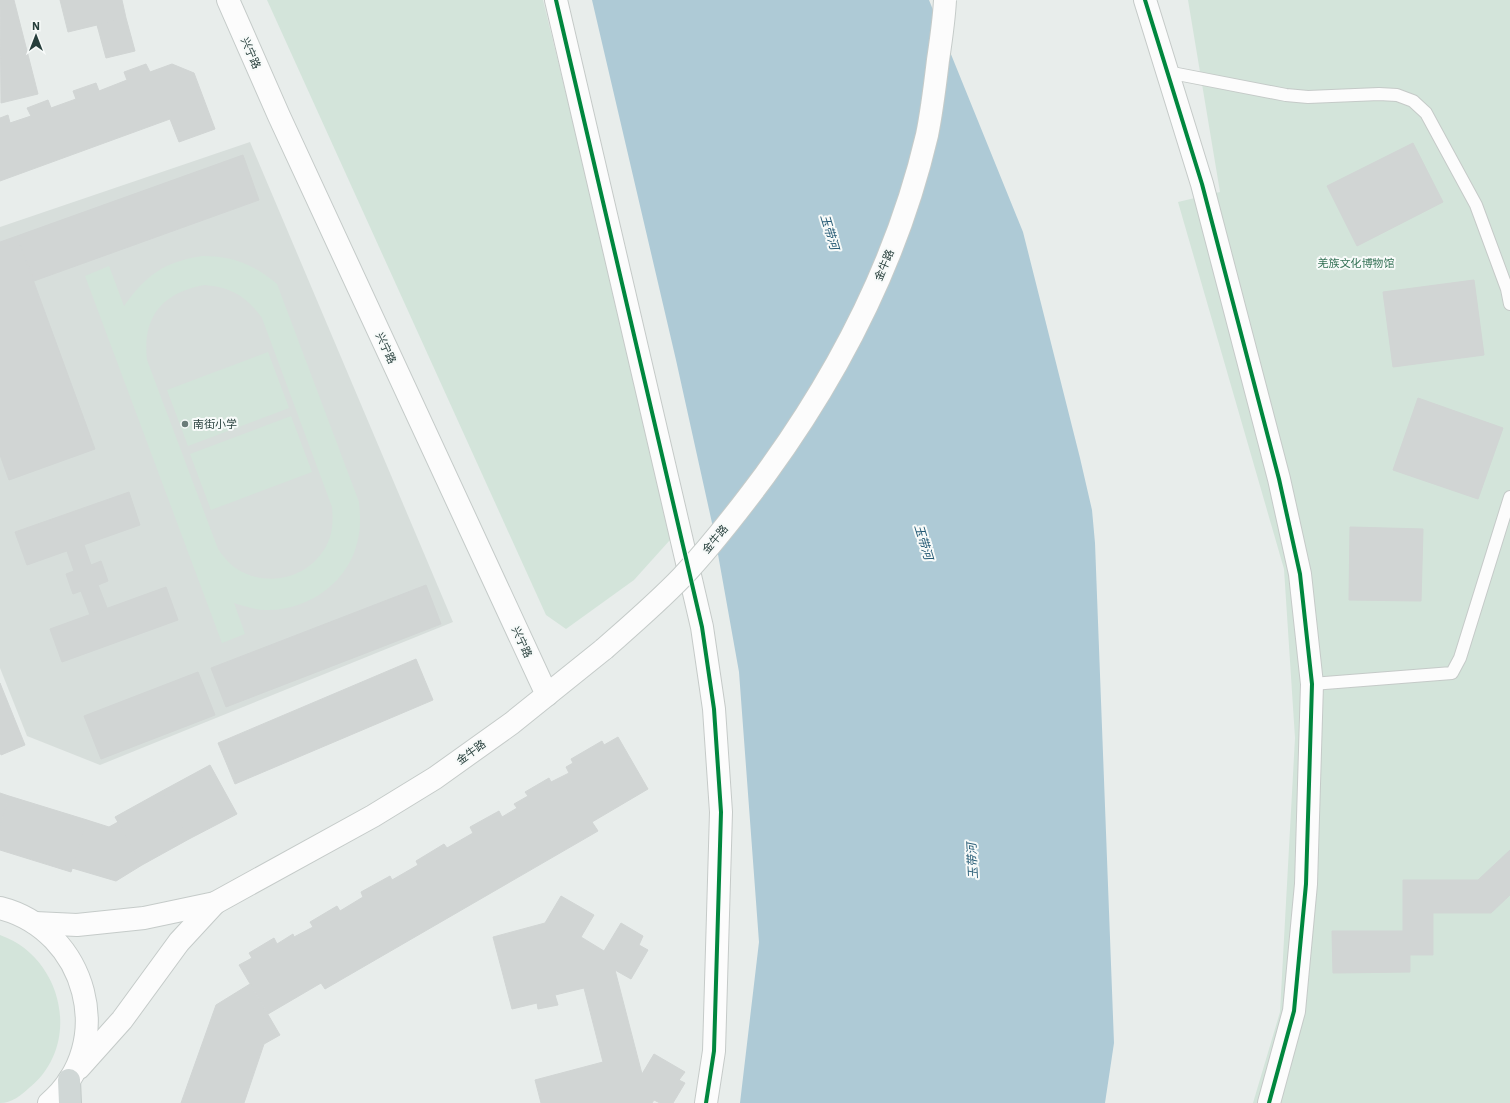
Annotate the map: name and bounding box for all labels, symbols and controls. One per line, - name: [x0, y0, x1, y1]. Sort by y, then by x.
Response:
- north arrow: [16, 16, 56, 56]
- text: N: [32, 19, 40, 33]
- street label: 兴宁路: [238, 35, 264, 71]
- water label: 玉带河: [818, 213, 843, 253]
- street label: 金牛路: [871, 247, 897, 283]
- park label: 羌族文化博物馆: [1318, 256, 1395, 270]
- street label: 兴宁路: [373, 330, 399, 366]
- place label: 南街小学: [193, 417, 237, 431]
- marker: 南街小学: [180, 419, 190, 429]
- street label: 金牛路: [699, 522, 731, 556]
- water label: 玉带河: [912, 523, 937, 563]
- street label: 兴宁路: [509, 624, 535, 660]
- street label: 金牛路: [454, 737, 488, 767]
- water label: 玉带河: [963, 841, 980, 879]

